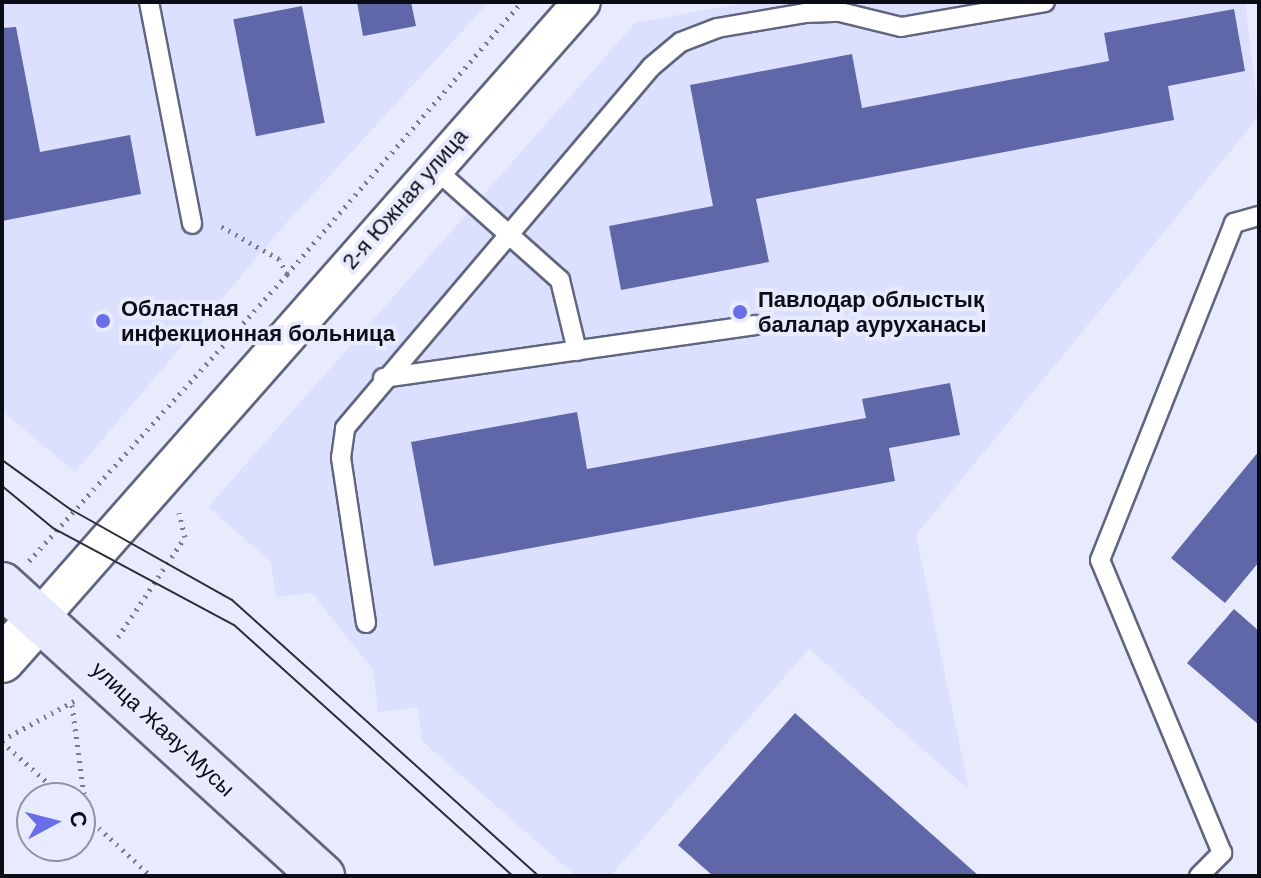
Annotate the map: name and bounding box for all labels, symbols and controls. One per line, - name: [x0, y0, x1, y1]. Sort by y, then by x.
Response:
- street label: 2-я Южная улица: [337, 123, 473, 275]
- place label: Павлодар облыстық балалар ауруханасы: [758, 286, 987, 338]
- place label: Областная инфекционная больница: [121, 295, 395, 346]
- marker: Павлодар облыстық балалар ауруханасы: [729, 301, 751, 323]
- marker: Областная инфекционная больница: [92, 310, 114, 332]
- street label: улица Жаяу-Мусы: [86, 656, 240, 802]
- north arrow: [16, 782, 96, 862]
- text: С: [65, 810, 92, 829]

